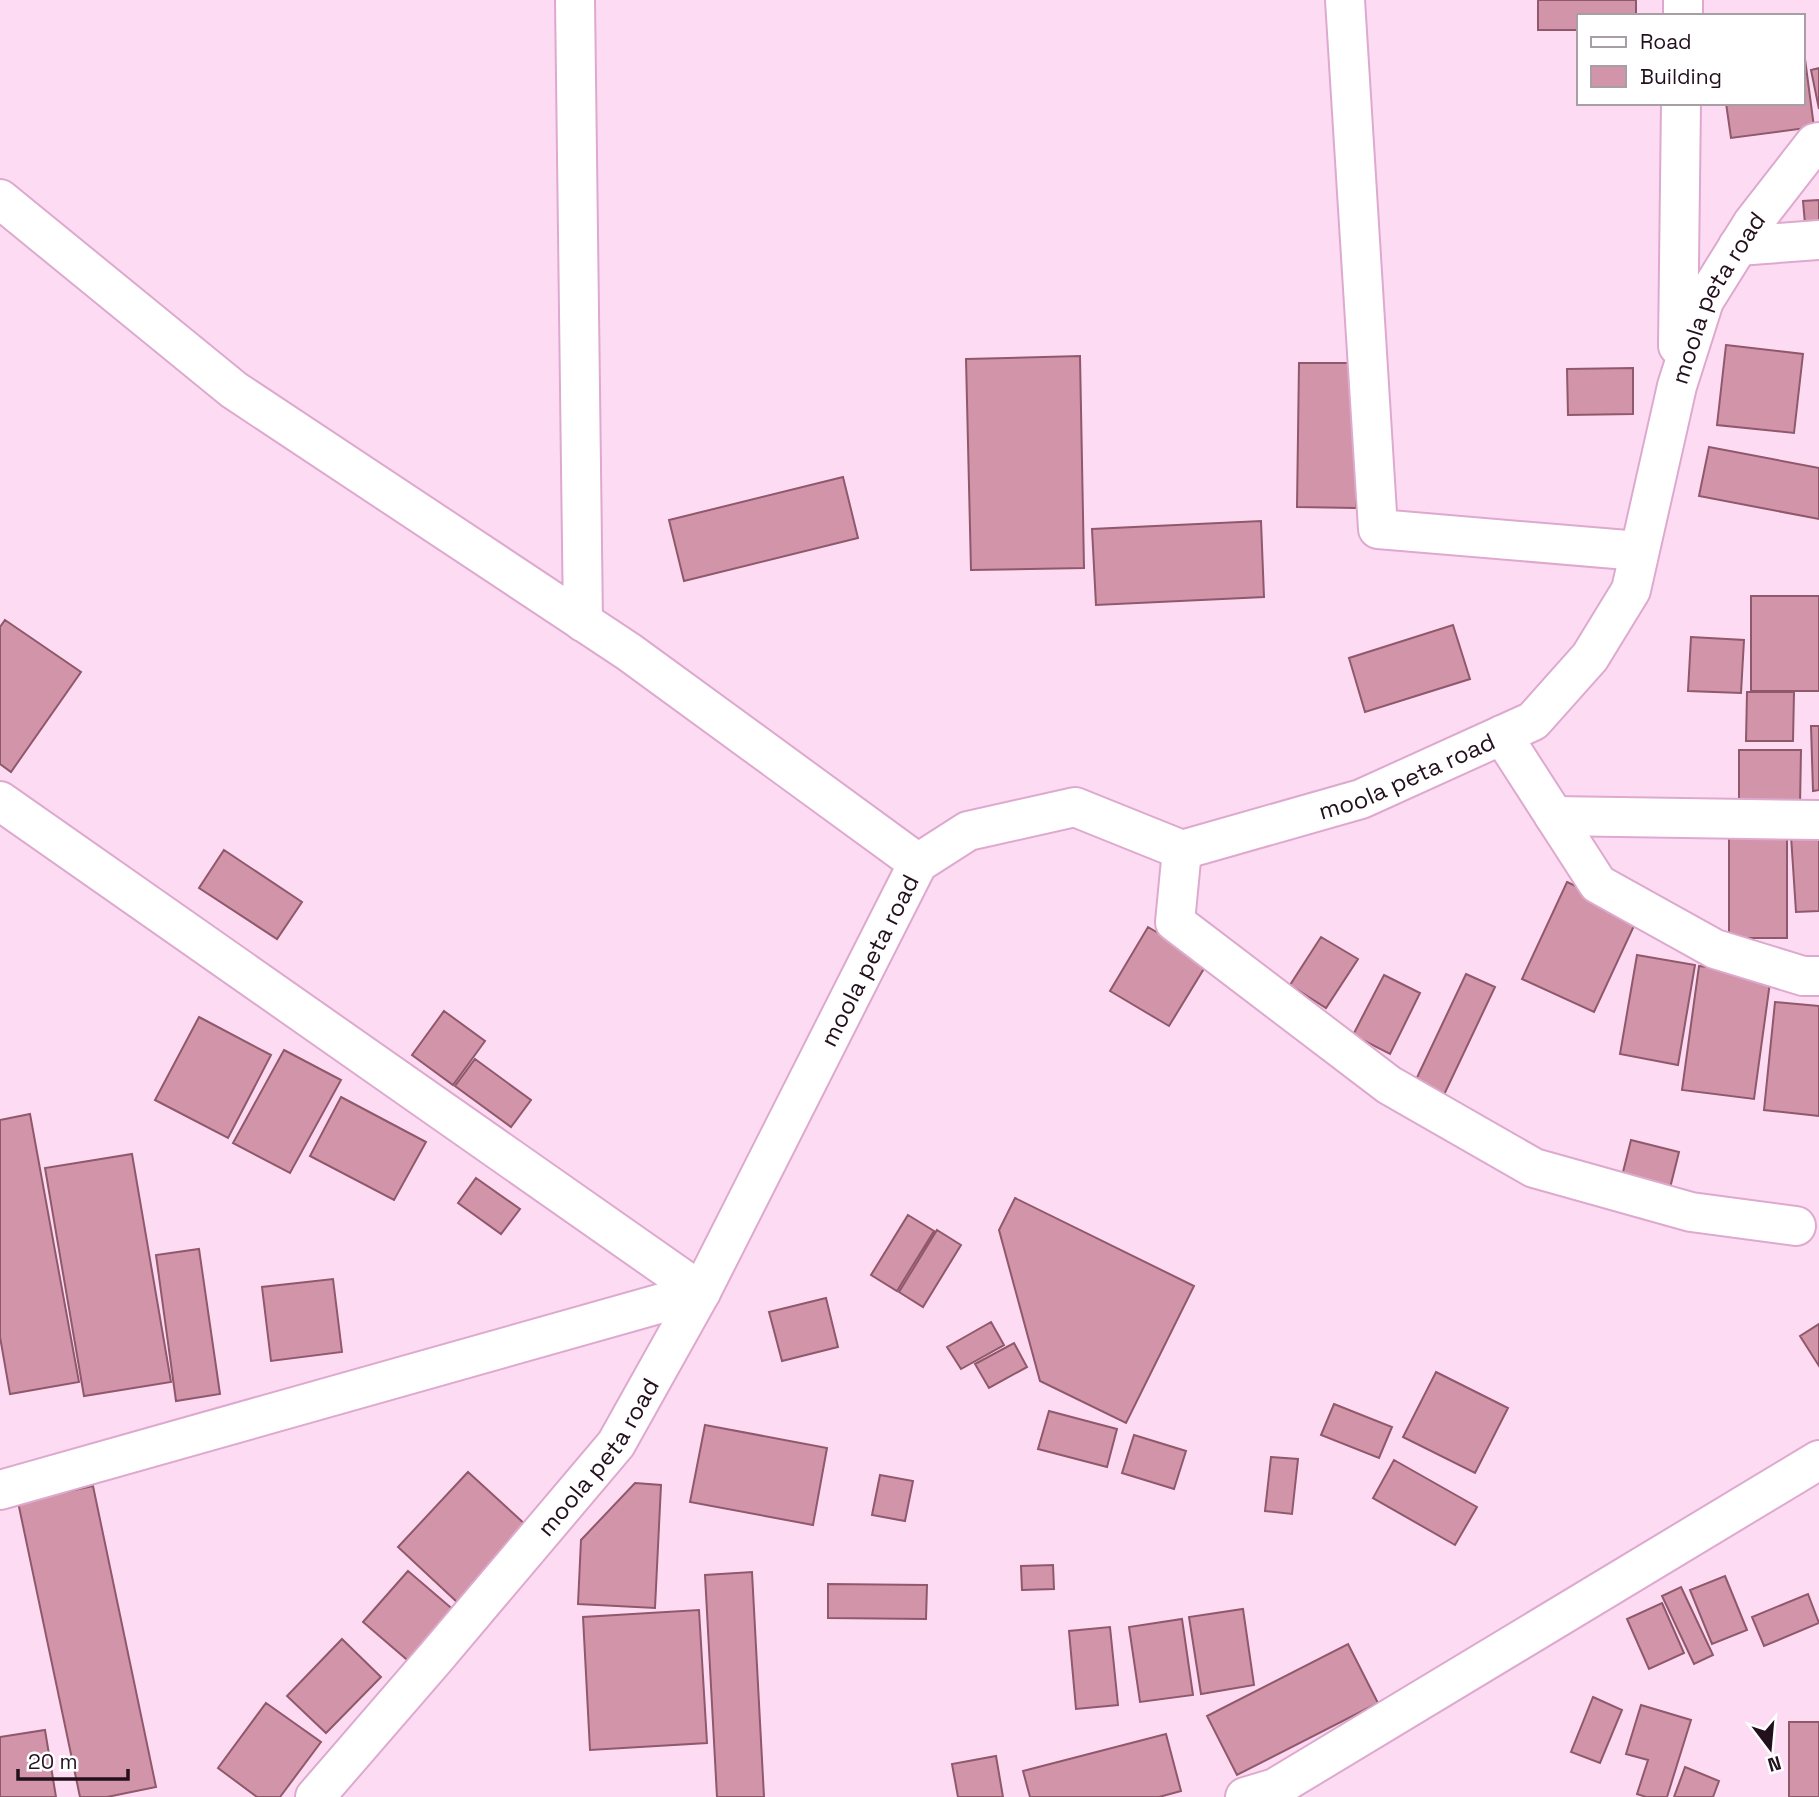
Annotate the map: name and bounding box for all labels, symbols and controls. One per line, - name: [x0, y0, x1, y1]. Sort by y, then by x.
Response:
- legend: [1577, 14, 1805, 105]
- text: Road: [1640, 28, 1692, 55]
- text: Building: [1640, 63, 1722, 90]
- street label: moola peta road: [1663, 205, 1772, 388]
- street label: moola peta road: [1315, 725, 1500, 826]
- street label: moola peta road: [812, 869, 925, 1051]
- street label: moola peta road: [530, 1372, 665, 1542]
- north arrow: [1735, 1713, 1805, 1783]
- scale bar: [18, 1738, 128, 1782]
- text: 20 m: [28, 1748, 78, 1775]
- text: N: [1765, 1750, 1784, 1778]

